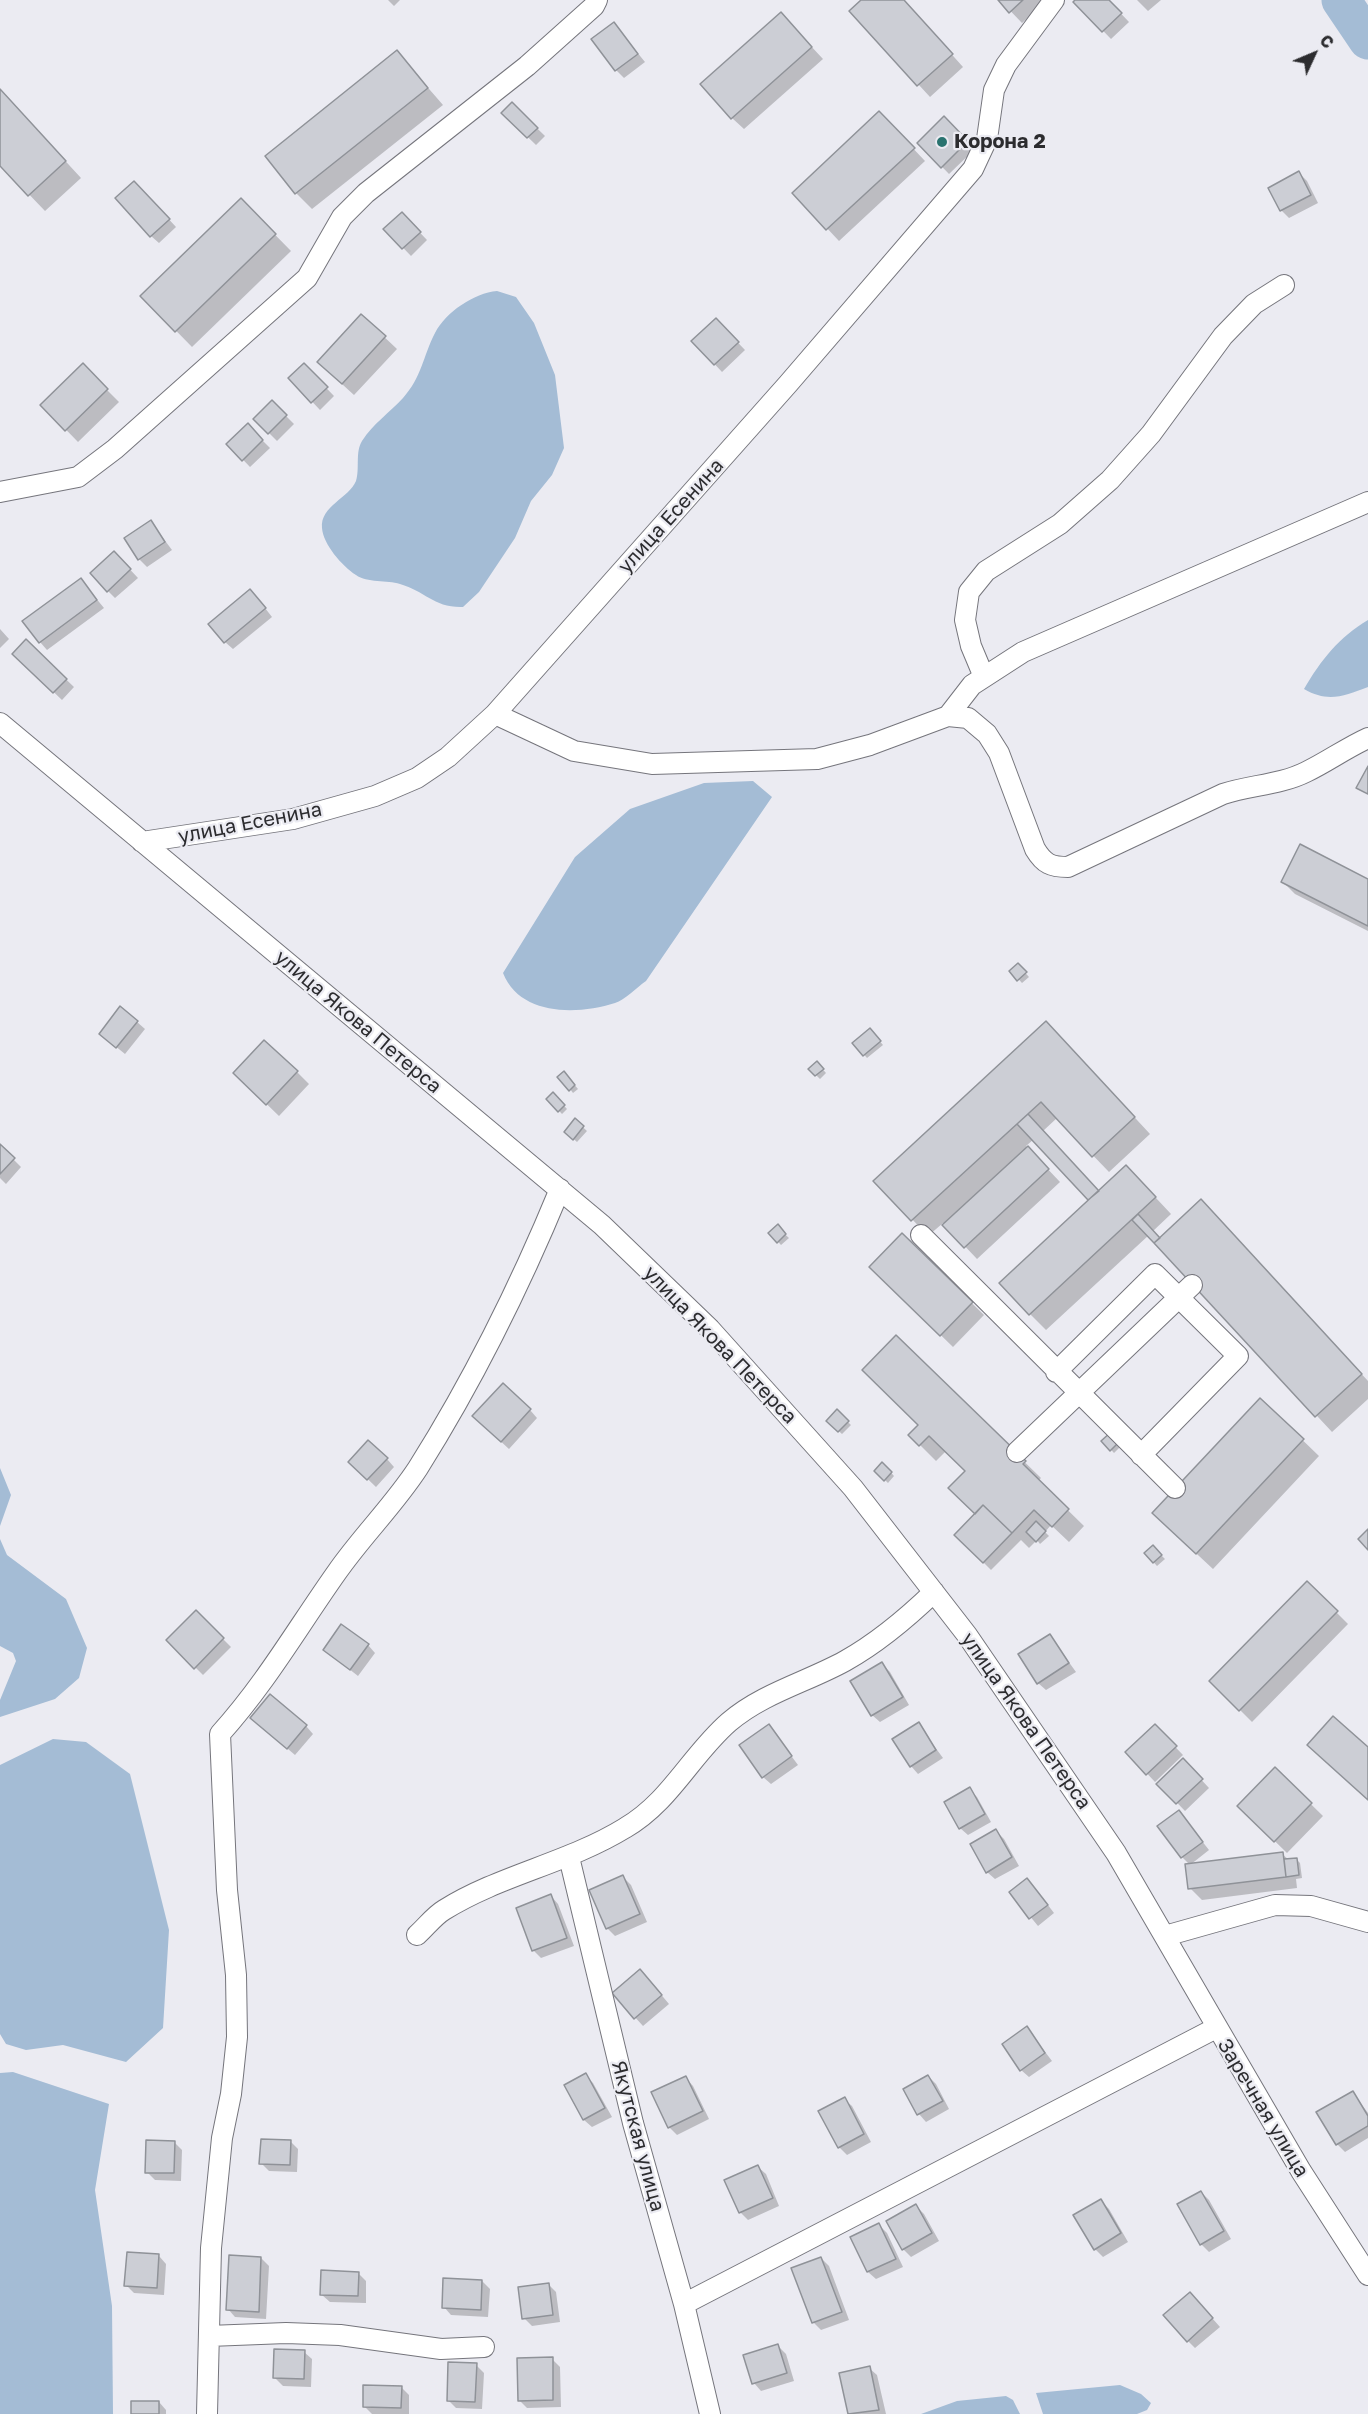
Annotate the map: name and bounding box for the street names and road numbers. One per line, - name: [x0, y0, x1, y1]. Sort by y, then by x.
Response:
- street label: улица Есенина: [613, 454, 729, 578]
- street label: улица Есенина: [176, 797, 324, 849]
- street label: улица Якова Петерса: [270, 945, 446, 1099]
- street label: улица Якова Петерса: [638, 1261, 802, 1429]
- street label: улица Якова Петерса: [956, 1628, 1096, 1814]
- street label: Заречная улица: [1212, 2034, 1314, 2182]
- street label: Якутская улица: [606, 2058, 670, 2214]

